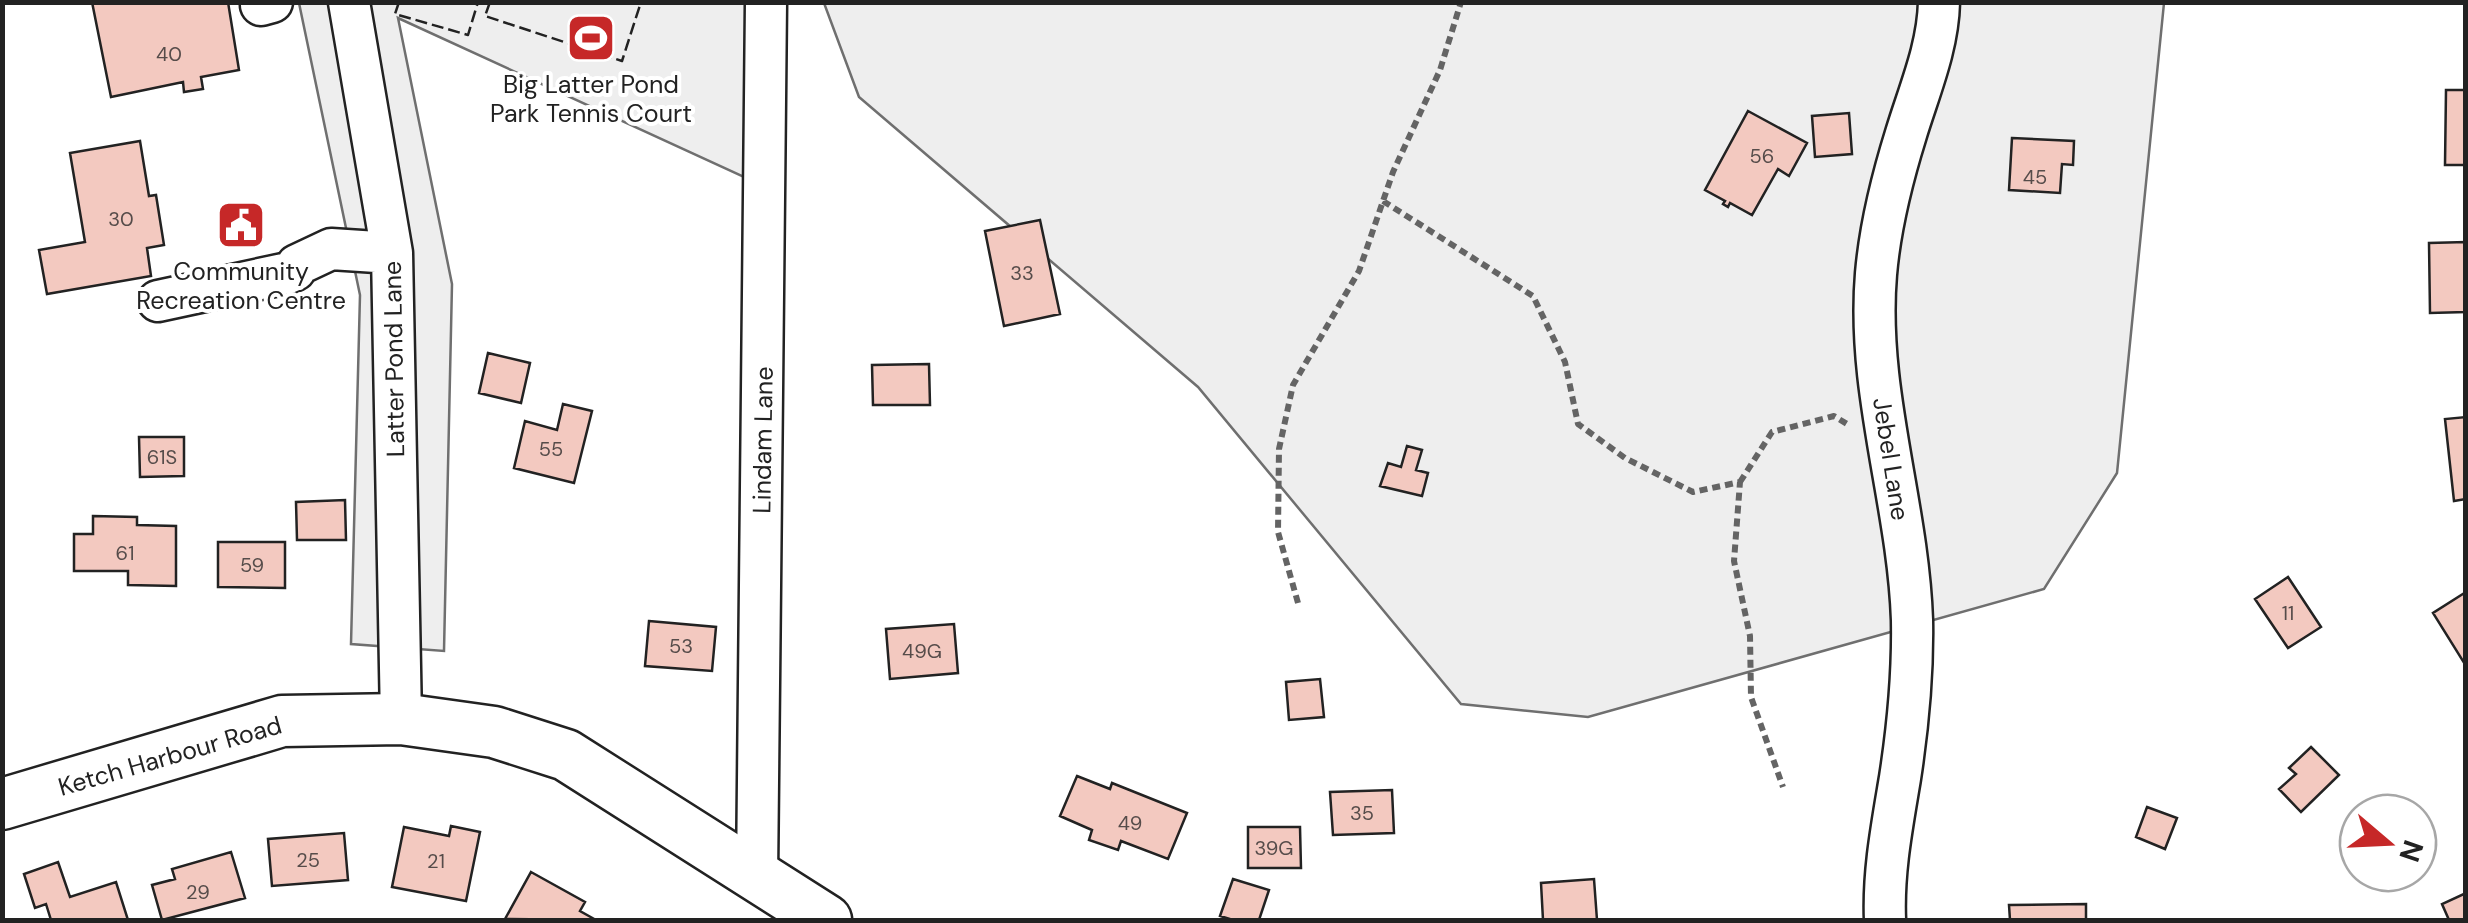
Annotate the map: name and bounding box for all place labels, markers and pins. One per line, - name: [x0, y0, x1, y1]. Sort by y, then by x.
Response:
- sports icon: Big Latter Pond Park Tennis Court: [565, 12, 617, 64]
- place label: Big Latter Pond Park Tennis Court: [490, 68, 692, 130]
- public building icon: Community Recreation Centre: [215, 199, 267, 251]
- place label: Community Recreation Centre: [136, 255, 346, 317]

